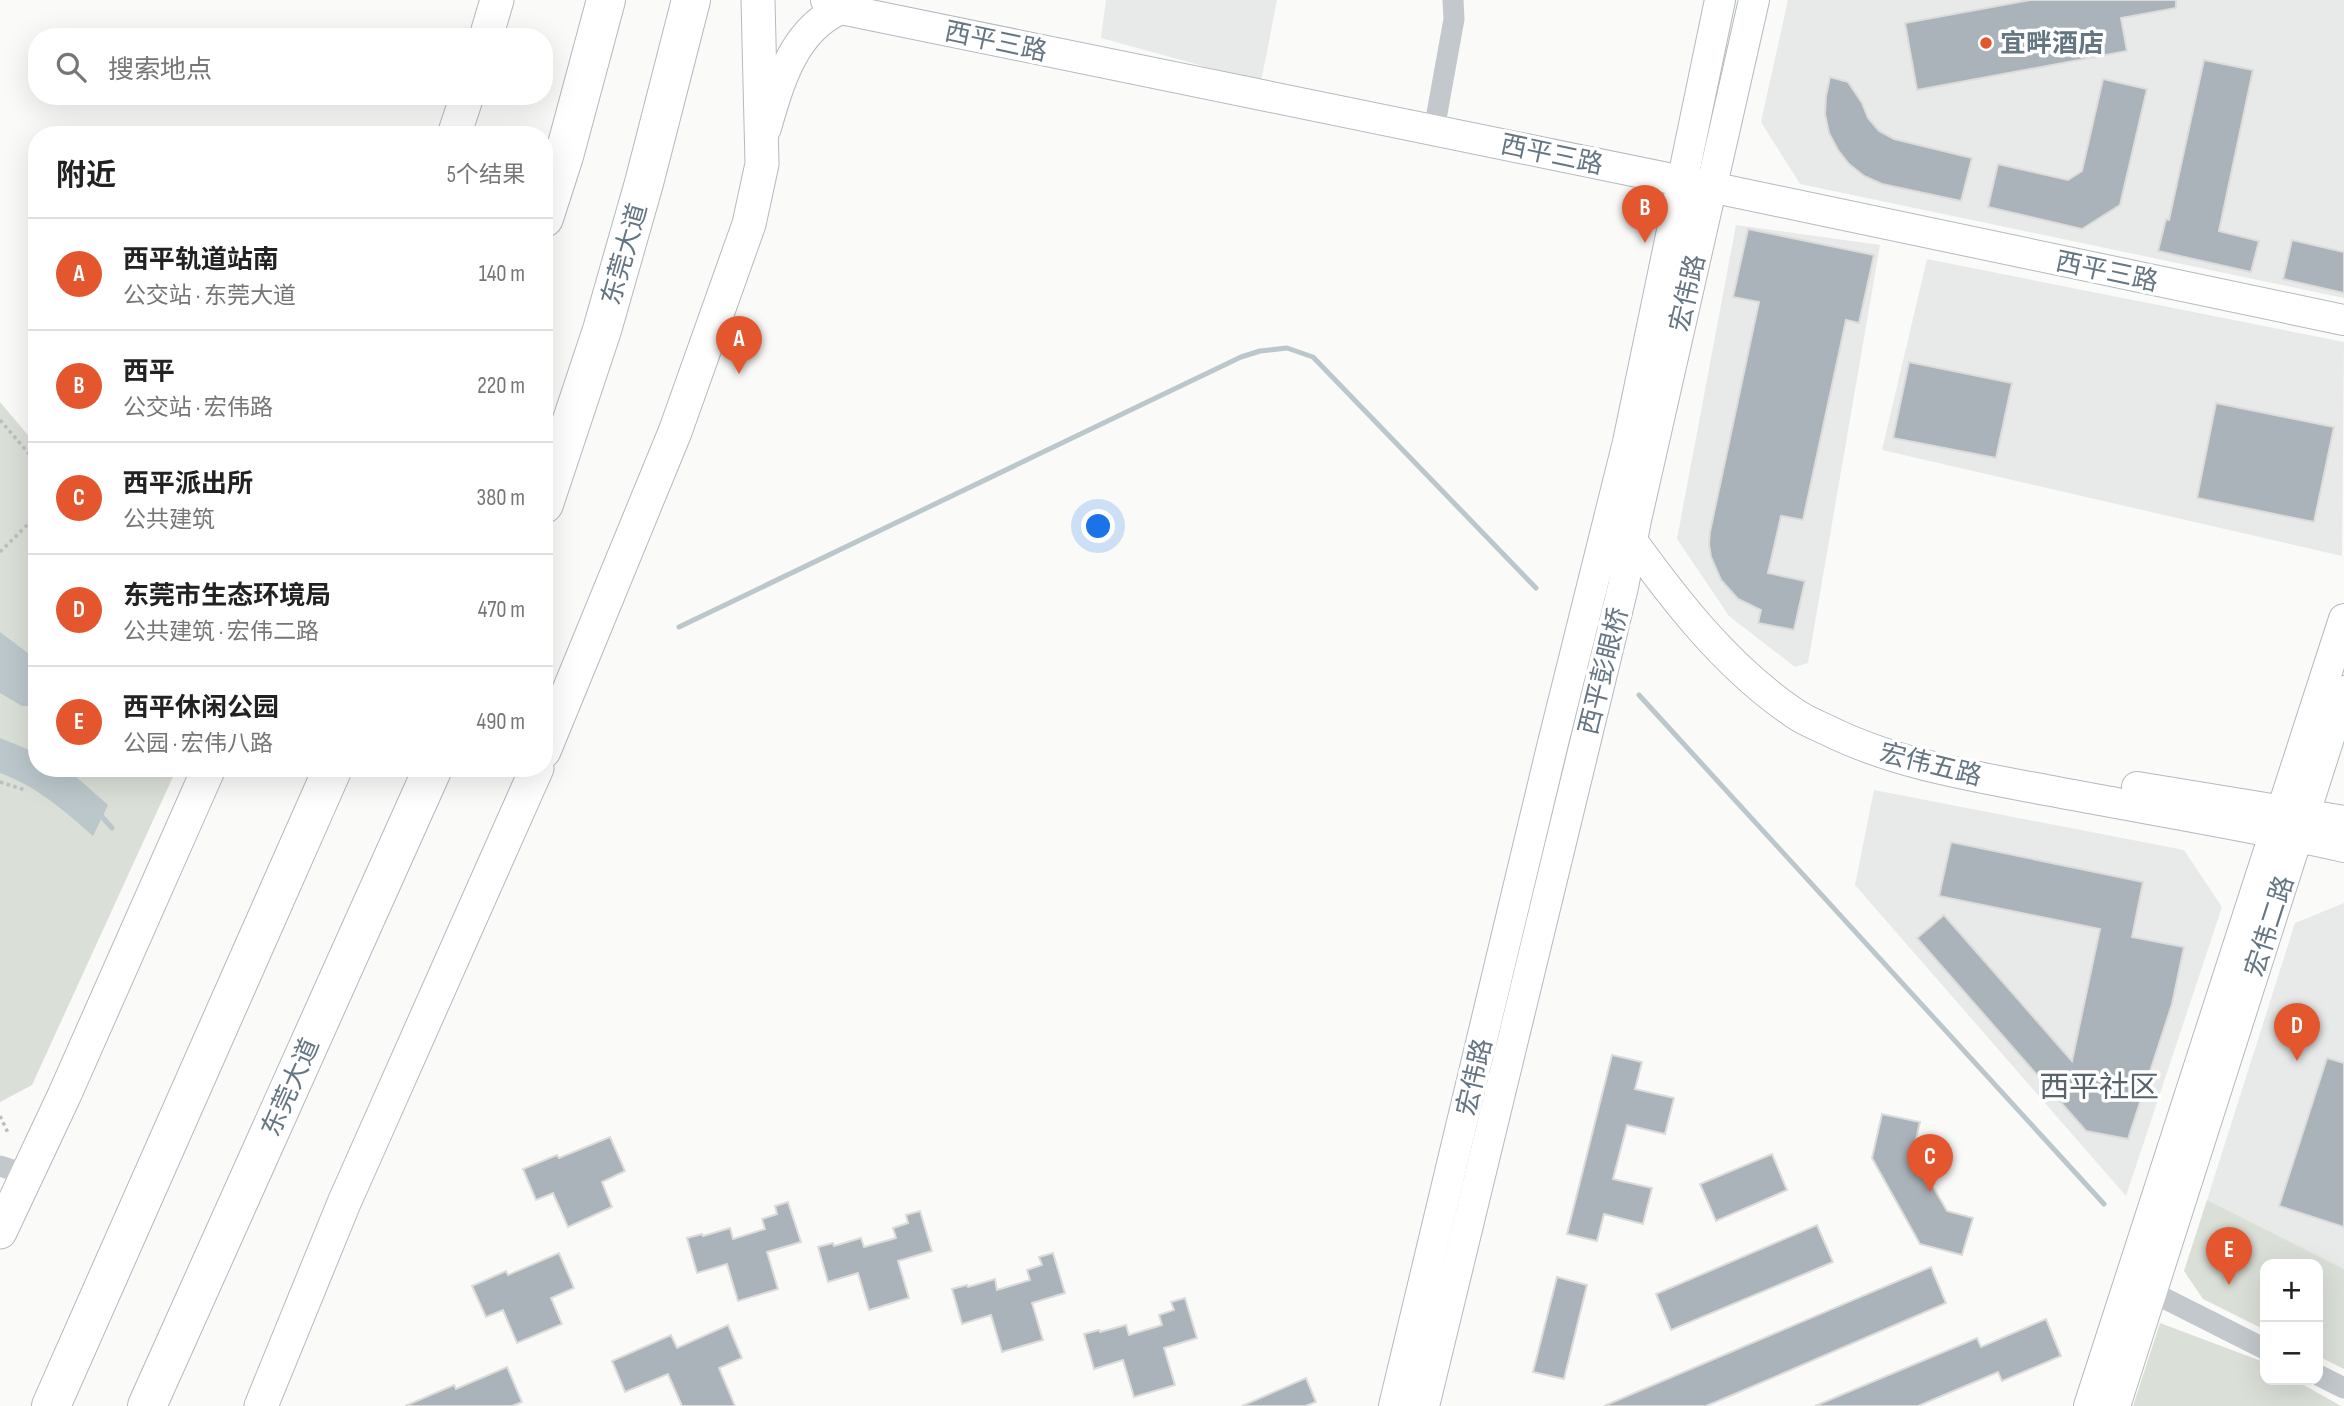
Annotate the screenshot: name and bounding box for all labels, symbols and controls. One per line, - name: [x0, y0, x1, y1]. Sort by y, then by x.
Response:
- street label: 西平三路: [942, 16, 1050, 68]
- search box: [28, 28, 553, 105]
- place label: 宜畔酒店: [2000, 29, 2104, 60]
- marker: 宜畔酒店: [1978, 35, 1994, 51]
- icon: search: [52, 48, 90, 86]
- text: 搜索地点: [108, 55, 212, 86]
- street label: 西平三路: [1498, 129, 1606, 181]
- text: 附近: [56, 158, 116, 194]
- text: 5个结果: [447, 161, 525, 189]
- pin: B: [1622, 185, 1668, 243]
- street label: 东莞大道: [596, 200, 655, 309]
- text: 西平轨道站南: [123, 245, 279, 276]
- street label: 西平三路: [2053, 246, 2161, 298]
- street label: 宏伟路: [1665, 252, 1712, 335]
- text: A: [74, 260, 84, 288]
- text: 140 m: [479, 260, 525, 288]
- text: 公交站 · 东莞大道: [123, 282, 296, 310]
- pin: A: [716, 316, 762, 374]
- text: 西平: [123, 357, 175, 388]
- text: B: [74, 372, 84, 400]
- text: 220 m: [477, 372, 525, 400]
- text: 公交站 · 宏伟路: [123, 394, 273, 422]
- text: 西平派出所: [123, 469, 253, 500]
- text: C: [73, 484, 85, 512]
- text: 380 m: [477, 484, 525, 512]
- text: 公共建筑: [123, 506, 215, 534]
- your location: [1081, 509, 1115, 543]
- text: 东莞市生态环境局: [123, 581, 331, 612]
- text: D: [73, 596, 85, 624]
- text: 470 m: [478, 596, 525, 624]
- street label: 西平彭眼桥: [1574, 605, 1635, 738]
- text: 公共建筑 · 宏伟二路: [123, 618, 319, 646]
- text: 西平休闲公园: [123, 693, 279, 724]
- text: E: [74, 708, 84, 736]
- text: 490 m: [476, 708, 525, 736]
- text: 公园 · 宏伟八路: [123, 730, 273, 758]
- street label: 宏伟五路: [1876, 738, 1985, 793]
- street label: 宏伟二路: [2240, 872, 2301, 981]
- pin: D: [2274, 1003, 2320, 1061]
- street label: 东莞大道: [256, 1034, 327, 1141]
- street label: 宏伟路: [1452, 1036, 1499, 1119]
- district label: 西平社区: [2039, 1070, 2159, 1106]
- pin: C: [1907, 1134, 1953, 1192]
- pin: E: [2206, 1227, 2252, 1285]
- map controls: [2260, 1259, 2323, 1385]
- button: +: [2260, 1259, 2323, 1322]
- button: −: [2260, 1322, 2323, 1385]

